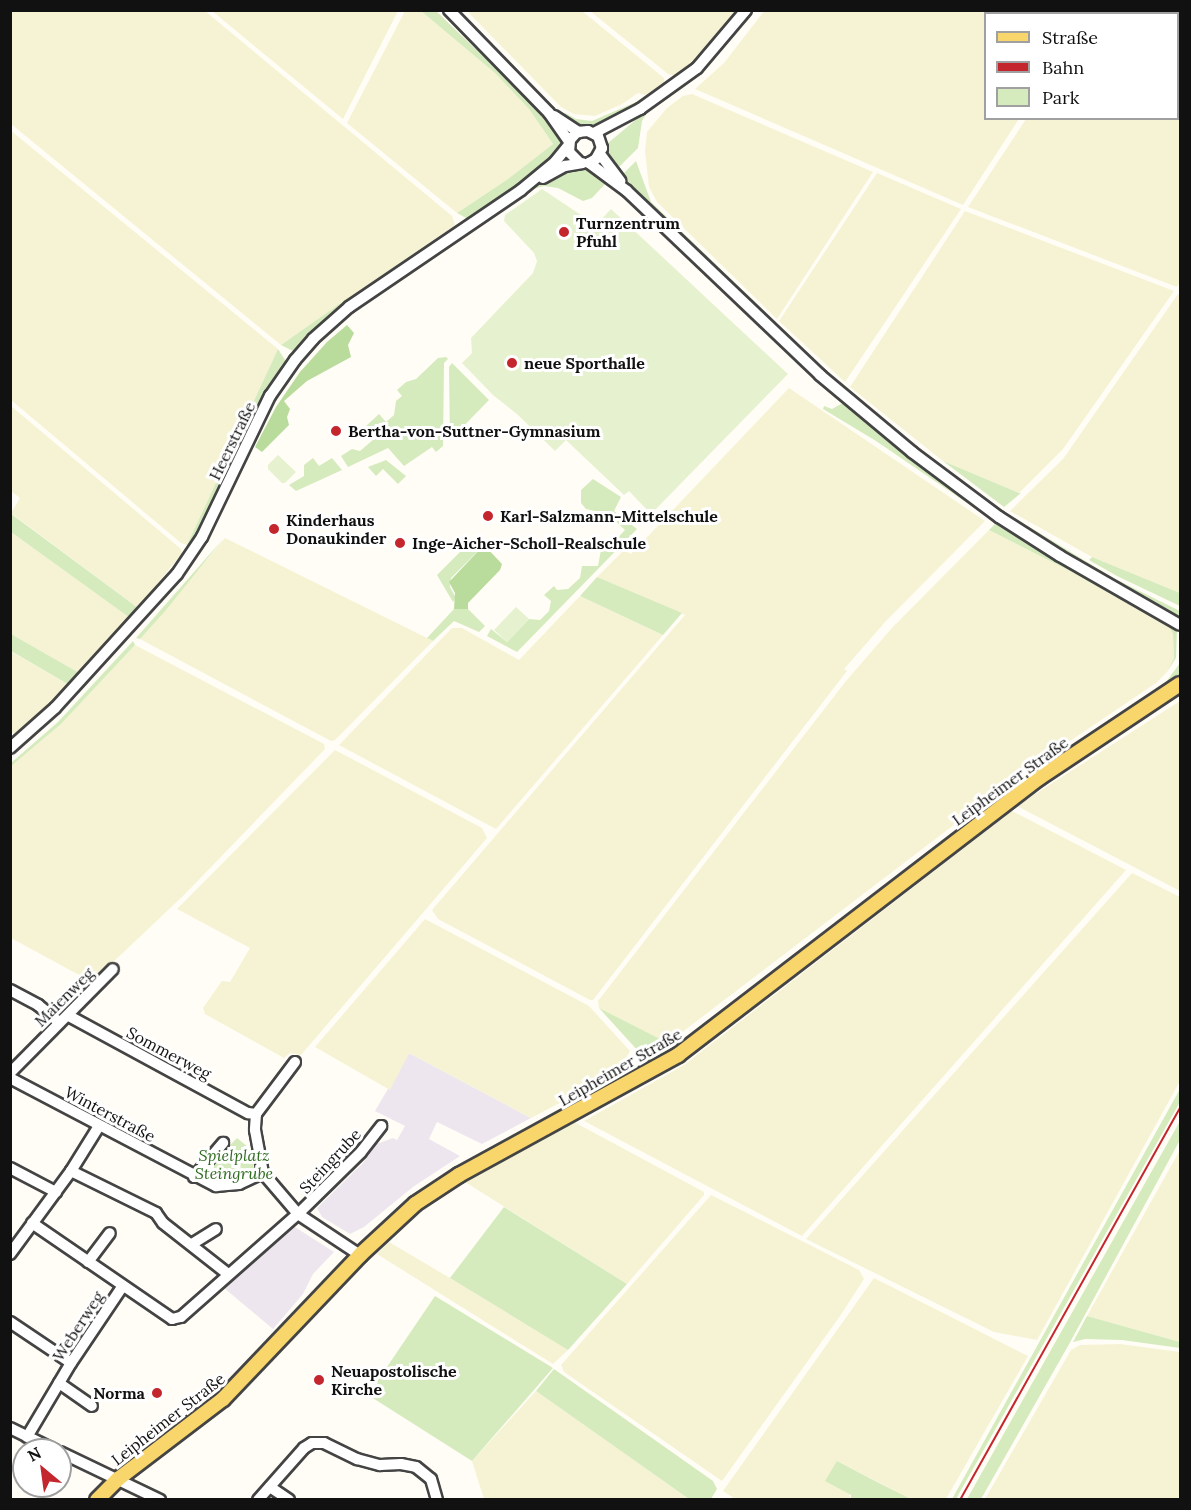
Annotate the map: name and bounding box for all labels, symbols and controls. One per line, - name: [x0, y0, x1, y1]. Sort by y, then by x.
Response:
- legend: [984, 12, 1179, 120]
- text: Straße: [1042, 26, 1098, 49]
- text: Bahn: [1042, 56, 1084, 79]
- text: Park: [1042, 86, 1079, 109]
- place label: Turnzentrum Pfuhl: [576, 213, 680, 251]
- marker: Turnzentrum Pfuhl: [557, 225, 571, 239]
- place label: neue Sporthalle: [524, 353, 645, 373]
- marker: neue Sporthalle: [505, 356, 519, 370]
- street label: Heerstraße: [205, 399, 259, 483]
- place label: Bertha-von-Suttner-Gymnasium: [348, 421, 600, 441]
- marker: Bertha-von-Suttner-Gymnasium: [329, 424, 343, 438]
- place label: Karl-Salzmann-Mittelschule: [500, 506, 718, 526]
- marker: Karl-Salzmann-Mittelschule: [481, 509, 495, 523]
- place label: Kinderhaus Donaukinder: [286, 510, 386, 548]
- marker: Kinderhaus Donaukinder: [267, 522, 281, 536]
- place label: Inge-Aicher-Scholl-Realschule: [412, 533, 646, 553]
- marker: Inge-Aicher-Scholl-Realschule: [393, 536, 407, 550]
- street label: Leipheimer Straße: [948, 732, 1072, 830]
- street label: Maienweg: [30, 963, 98, 1031]
- street label: Sommerweg: [123, 1023, 215, 1083]
- street label: Leipheimer Straße: [555, 1024, 685, 1110]
- street label: Winterstraße: [61, 1082, 159, 1146]
- street label: Steingrube: [295, 1125, 365, 1197]
- park label: Spielplatz Steingrube: [195, 1145, 273, 1183]
- street label: Weberweg: [48, 1288, 108, 1364]
- place label: Neuapostolische Kirche: [331, 1361, 457, 1399]
- street label: Leipheimer Straße: [107, 1369, 229, 1469]
- marker: Neuapostolische Kirche: [312, 1373, 326, 1387]
- place label: Norma: [93, 1383, 145, 1403]
- marker: Norma: [150, 1386, 164, 1400]
- north arrow: [12, 1438, 72, 1498]
- text: N: [24, 1442, 45, 1466]

